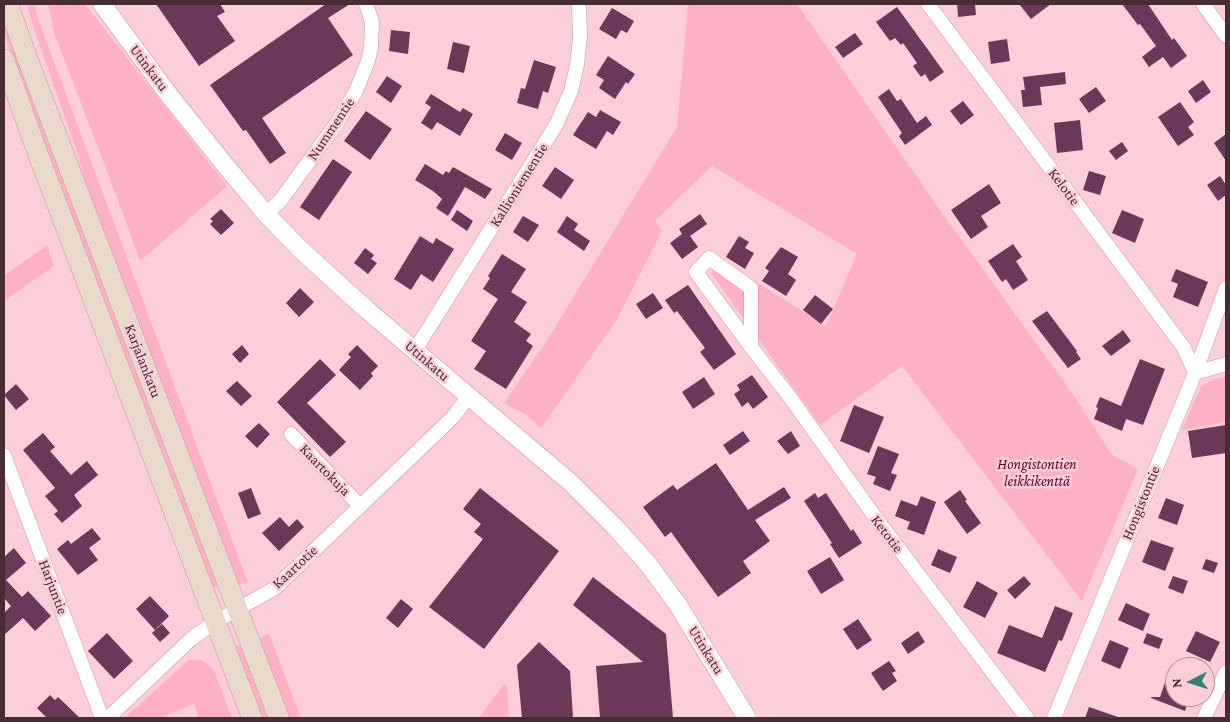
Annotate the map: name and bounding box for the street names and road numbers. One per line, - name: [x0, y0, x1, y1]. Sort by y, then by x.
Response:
- street label: Utinkatu: [126, 41, 172, 95]
- street label: Nummentie: [303, 94, 359, 164]
- street label: Kallioniementie: [486, 140, 552, 230]
- street label: Kelotie: [1044, 165, 1084, 209]
- street label: Karjalankatu: [121, 322, 165, 400]
- street label: Utinkatu: [401, 337, 453, 385]
- street label: Kaartokuja: [296, 440, 354, 500]
- street label: Hongistontie: [1118, 463, 1164, 543]
- street label: Ketotie: [867, 511, 907, 557]
- street label: Kaartotie: [269, 542, 321, 592]
- street label: Harjuntie: [34, 557, 72, 617]
- street label: Utinkatu: [684, 623, 728, 677]

